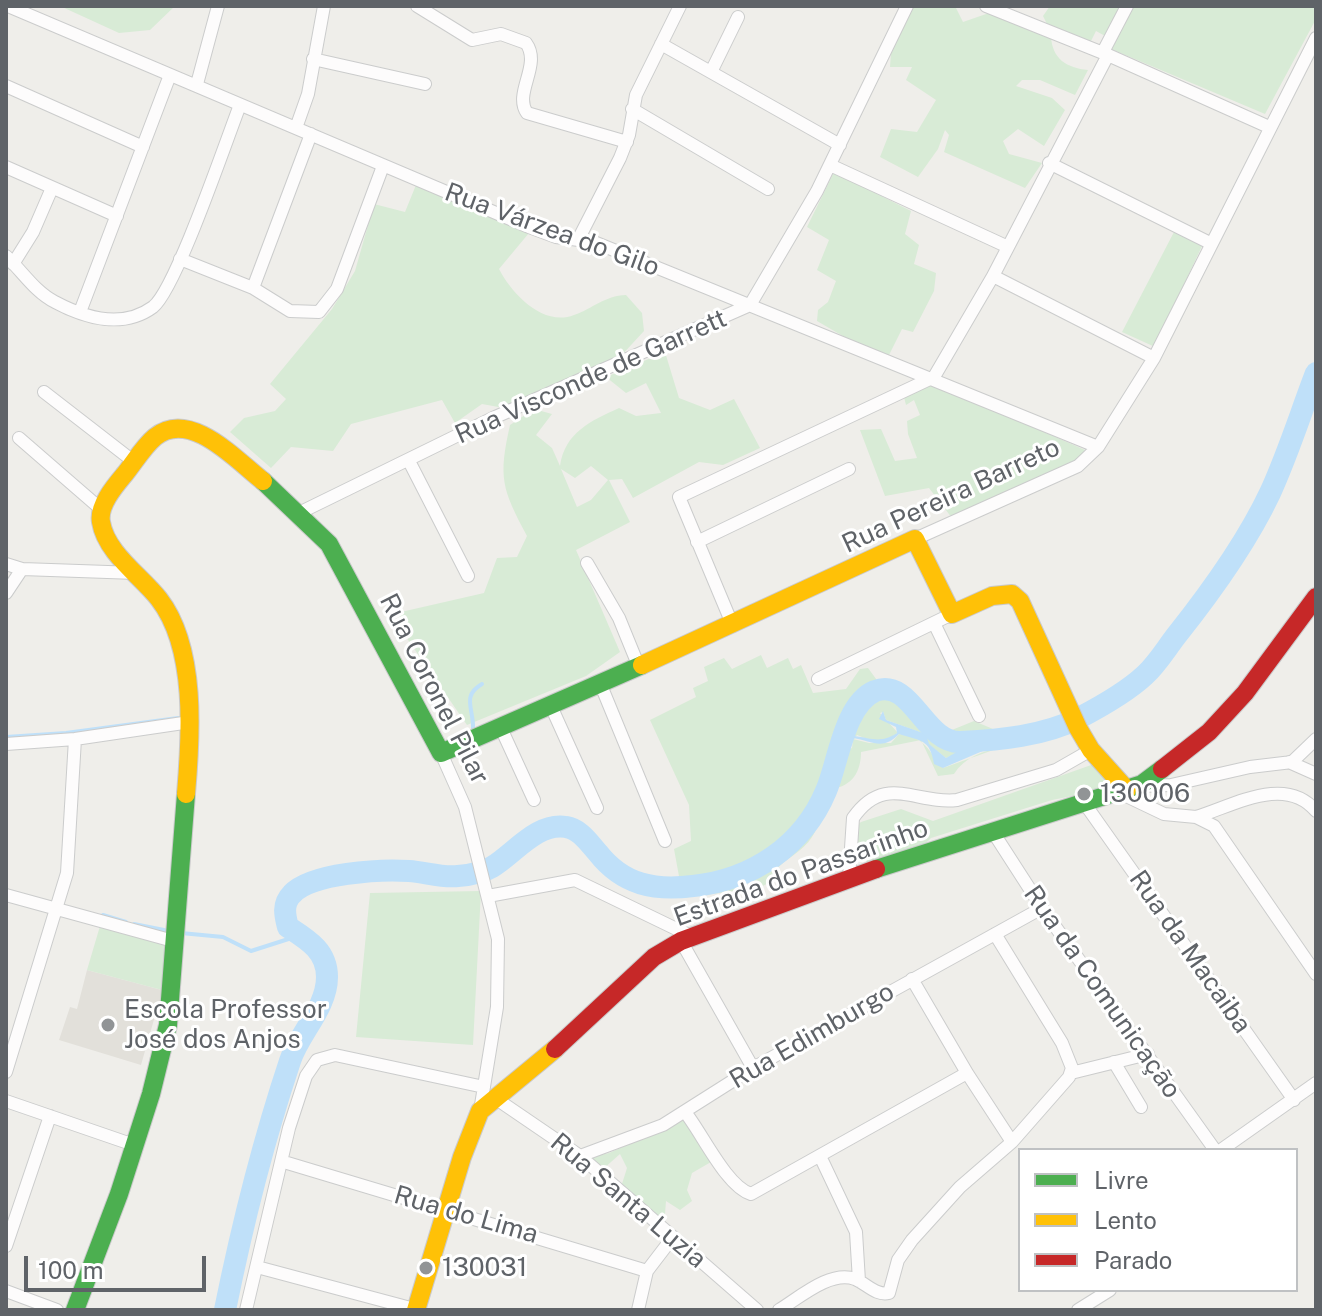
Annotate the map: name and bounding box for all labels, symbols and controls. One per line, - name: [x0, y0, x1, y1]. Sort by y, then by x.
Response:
- street label: Rua Várzea do Gilo: [440, 177, 664, 283]
- street label: Rua Visconde de Garrett: [450, 303, 732, 451]
- street label: Rua Pereira Barreto: [837, 432, 1065, 560]
- street label: Rua Coronel Pilar: [372, 588, 496, 790]
- place label: 130006: [1100, 778, 1190, 810]
- marker: 130006: [1075, 785, 1093, 803]
- street label: Estrada do Passarinho: [670, 812, 932, 934]
- street label: Rua da Macaiba: [1122, 865, 1258, 1039]
- street label: Rua da Comunicação: [1017, 880, 1187, 1104]
- street label: Rua Edimburgo: [724, 976, 900, 1096]
- place label: Escola Professor José dos Anjos: [124, 994, 327, 1056]
- marker: Escola Professor José dos Anjos: [99, 1016, 117, 1034]
- street label: Rua Santa Luzia: [544, 1127, 712, 1275]
- legend: [1018, 1148, 1298, 1292]
- text: Livre: [1094, 1166, 1149, 1194]
- street label: Rua do Lima: [391, 1180, 541, 1250]
- text: Lento: [1094, 1206, 1157, 1234]
- scale bar: [28, 1240, 210, 1290]
- text: Parado: [1094, 1246, 1172, 1274]
- place label: 130031: [442, 1252, 527, 1284]
- text: 100 m: [38, 1256, 104, 1284]
- marker: 130031: [417, 1259, 435, 1277]

